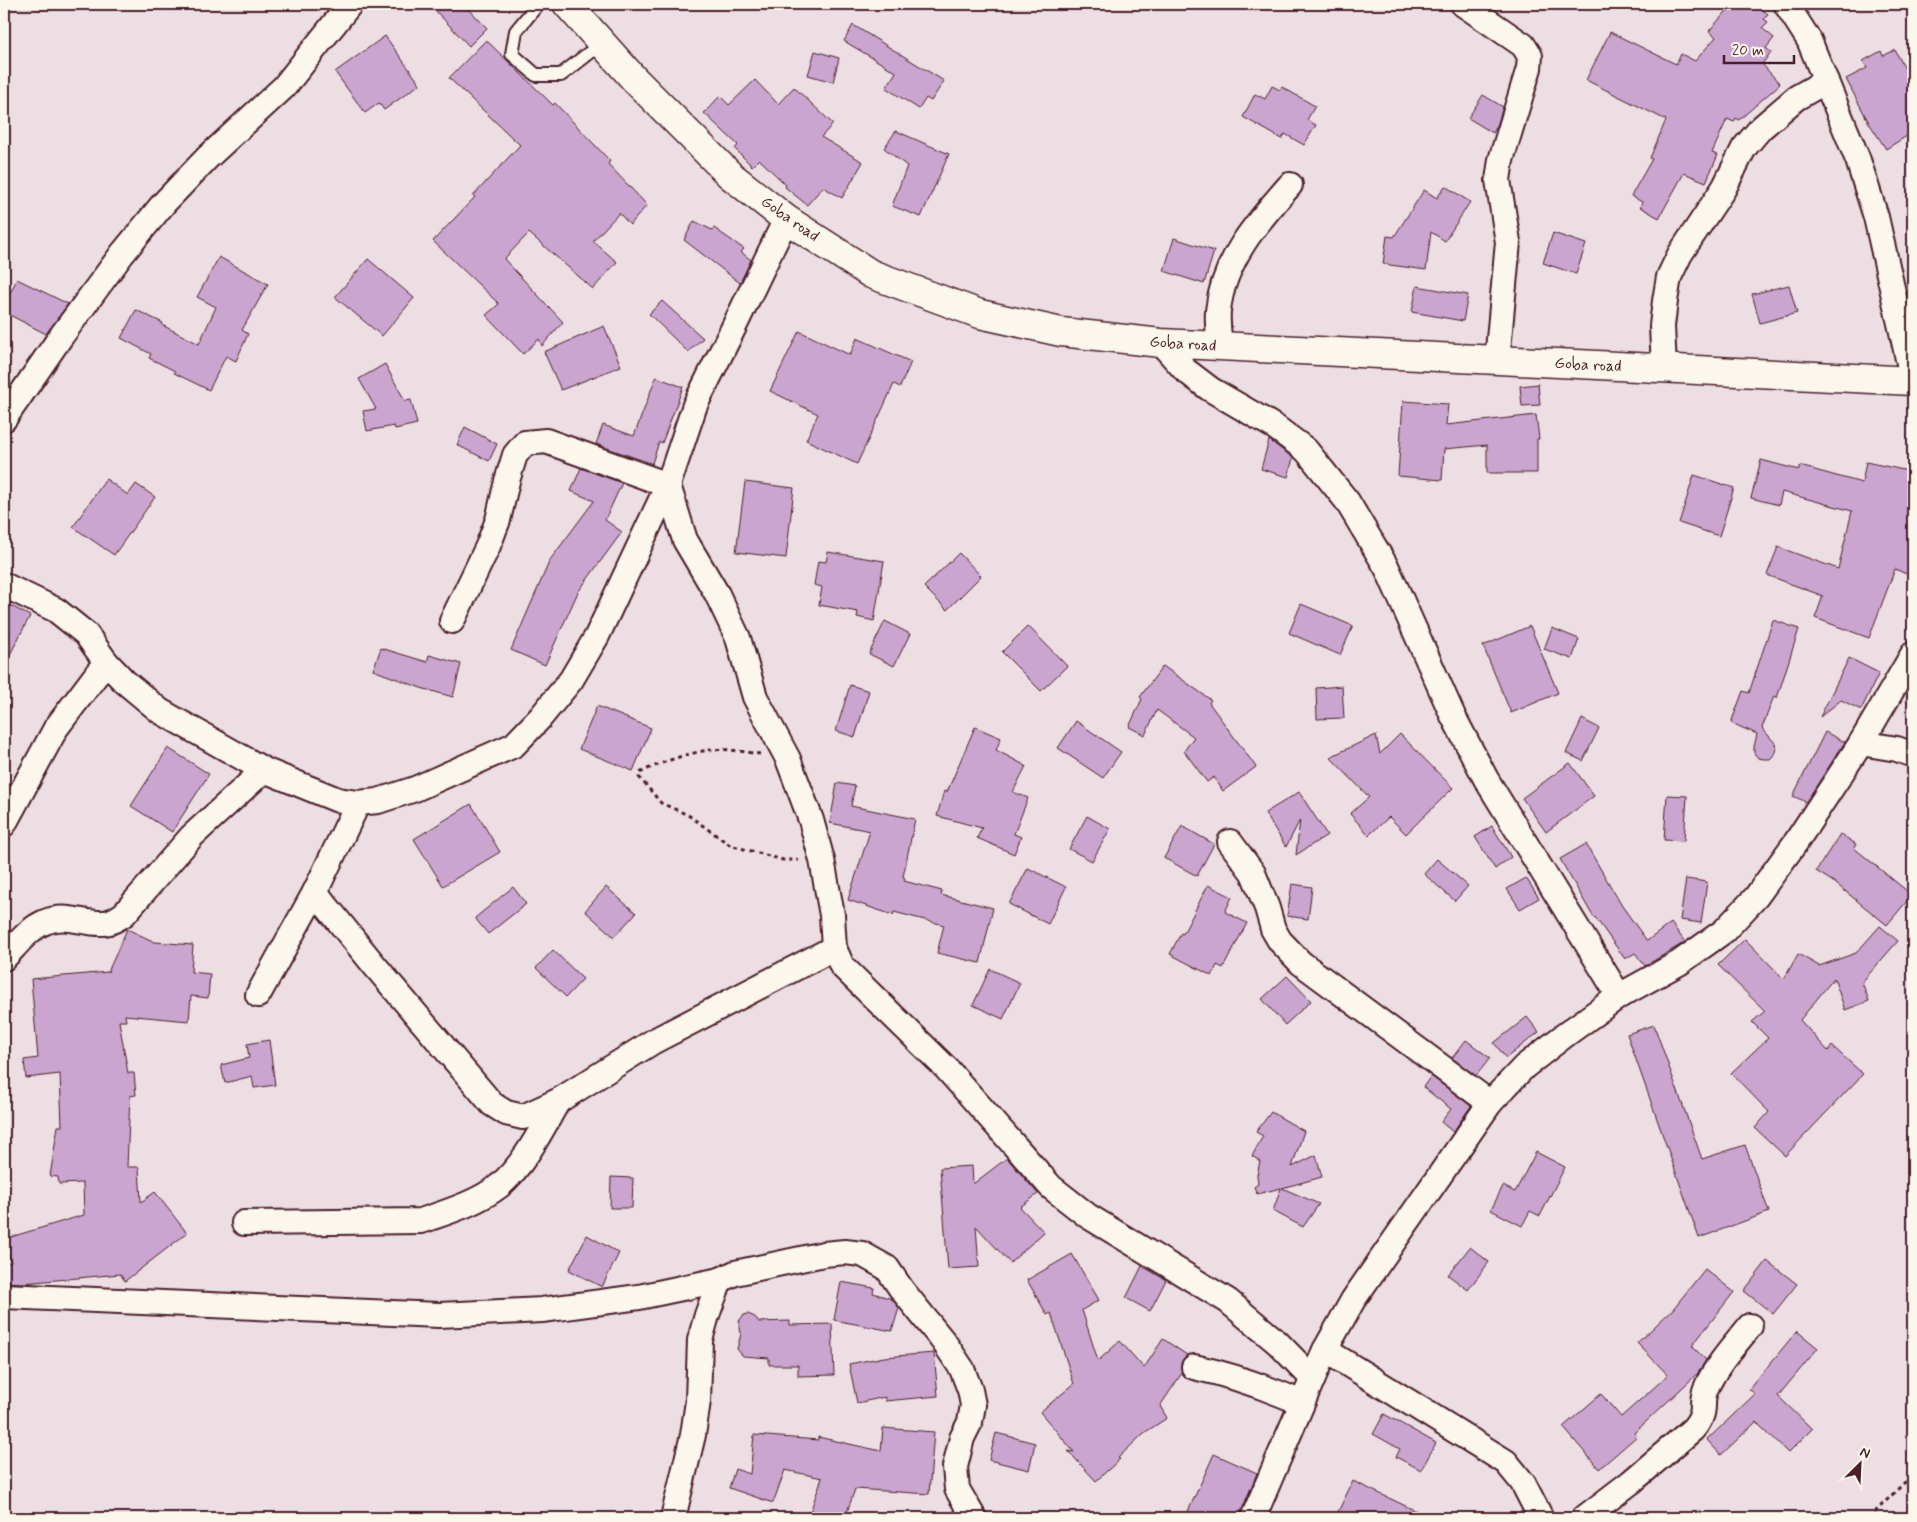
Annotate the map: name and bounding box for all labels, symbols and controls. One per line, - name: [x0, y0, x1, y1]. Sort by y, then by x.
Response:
- scale bar: [1724, 32, 1794, 64]
- text: 20 m: [1732, 41, 1764, 61]
- street label: Goba road: [757, 191, 823, 247]
- street label: Goba road: [1149, 331, 1217, 357]
- street label: Goba road: [1554, 353, 1622, 377]
- north arrow: [1834, 1440, 1884, 1490]
- text: N: [1857, 1443, 1873, 1463]

